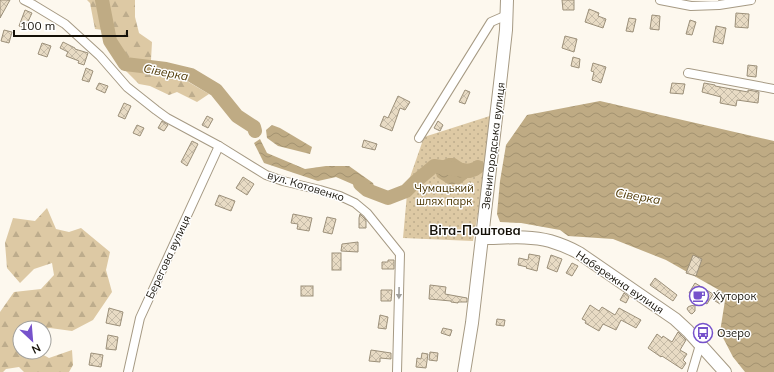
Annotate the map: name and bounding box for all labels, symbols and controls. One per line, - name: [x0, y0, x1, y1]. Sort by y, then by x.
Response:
- scale bar: [14, 12, 127, 38]
- text: 100 m: [20, 18, 55, 33]
- water label: Сіверка: [142, 60, 190, 84]
- street label: Звенигородська вулиця: [478, 82, 508, 210]
- street label: вул. Котовенко: [266, 168, 346, 204]
- park label: Чумацький шлях парк: [414, 181, 474, 208]
- water label: Сіверка: [614, 185, 662, 207]
- street label: Берегова вулиця: [142, 213, 194, 301]
- district label: Віта-Поштова: [429, 222, 521, 238]
- street label: Набережна вулиця: [573, 247, 667, 317]
- cafe icon: Хуторок: [688, 285, 710, 307]
- one-way arrow: [396, 287, 402, 300]
- place label: Хуторок: [713, 289, 756, 303]
- north arrow: [12, 320, 52, 360]
- bus stop icon: Озеро: [692, 322, 714, 344]
- place label: Озеро: [717, 326, 750, 340]
- text: N: [30, 341, 43, 357]

